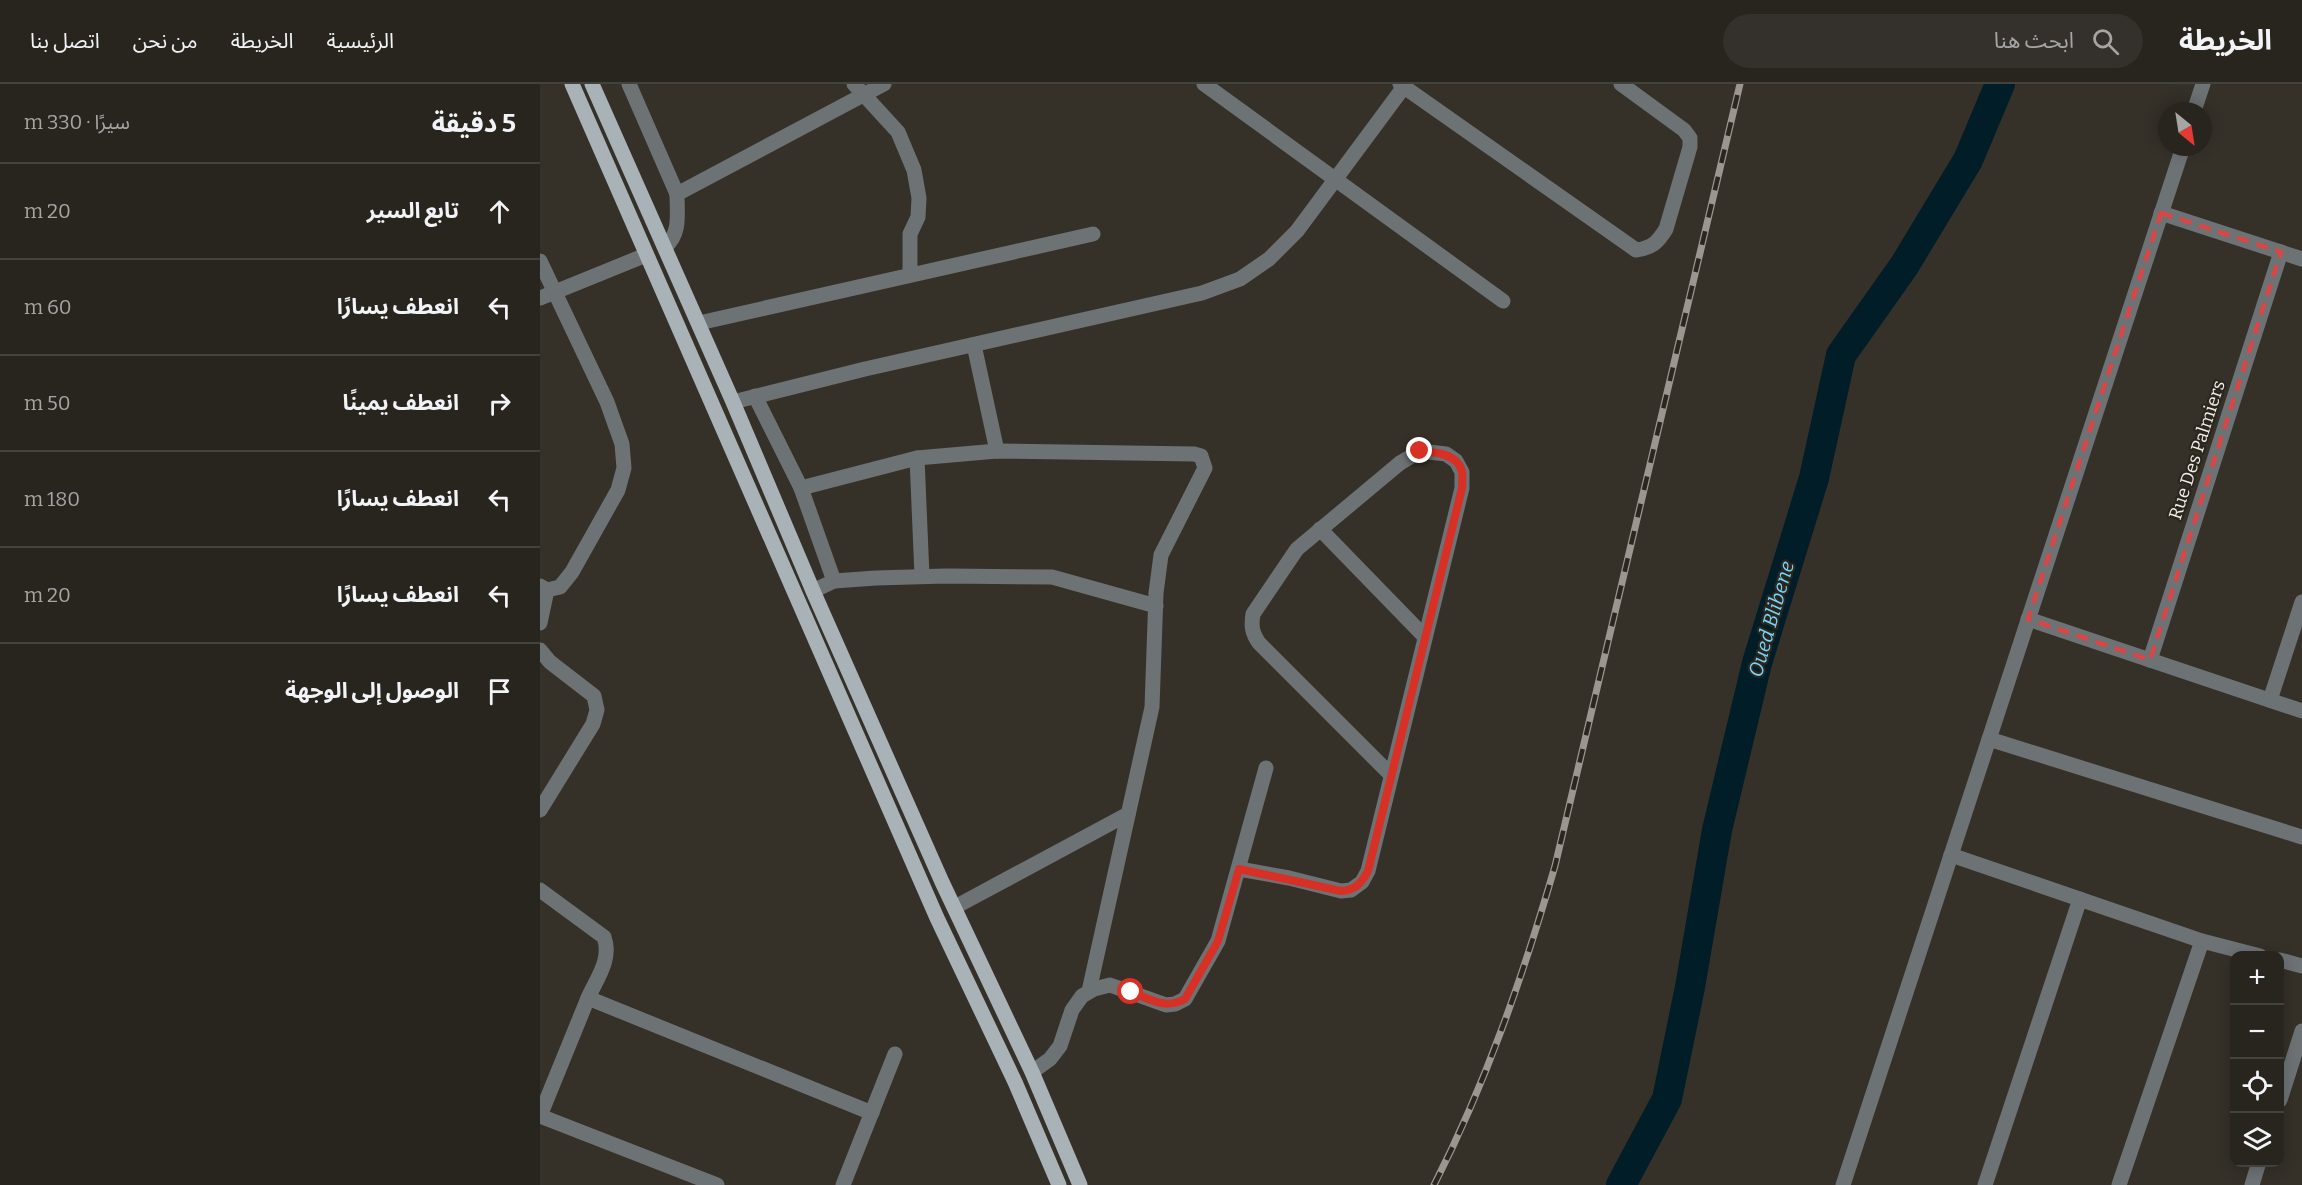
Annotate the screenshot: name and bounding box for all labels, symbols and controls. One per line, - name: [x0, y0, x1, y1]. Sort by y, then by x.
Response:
- search box: [1723, 14, 2143, 68]
- text: الخريطة: [2179, 24, 2272, 57]
- icon: search: [2089, 25, 2122, 58]
- text: ابحث هنا: [1994, 27, 2074, 54]
- text: اتصل بنا: [30, 28, 100, 54]
- text: من نحن: [133, 28, 198, 54]
- text: الخريطة: [231, 28, 294, 54]
- text: الرئيسية: [327, 28, 394, 54]
- north arrow: [2158, 102, 2212, 156]
- text: 5 دقيقة: [432, 108, 516, 139]
- text: سيرًا · 330 m: [24, 110, 130, 134]
- icon: ahead: [483, 195, 516, 228]
- text: تابع السير: [367, 197, 459, 224]
- text: 20 m: [24, 199, 71, 223]
- icon: left: [483, 291, 516, 324]
- text: انعطف يسارًا: [337, 293, 459, 320]
- text: 60 m: [24, 295, 72, 319]
- street label: Rue Des Palmiers: [2164, 378, 2230, 522]
- icon: right: [483, 387, 516, 420]
- text: انعطف يمينًا: [343, 389, 459, 416]
- text: 50 m: [24, 391, 71, 415]
- route end: [1406, 437, 1432, 463]
- icon: left: [483, 483, 516, 516]
- text: انعطف يسارًا: [337, 485, 459, 512]
- text: 180 m: [24, 487, 80, 511]
- water label: Oued Blibene: [1743, 558, 1799, 680]
- icon: left: [483, 579, 516, 612]
- text: انعطف يسارًا: [337, 581, 459, 608]
- text: 20 m: [24, 583, 71, 607]
- icon: arrive: [483, 675, 516, 708]
- text: الوصول إلى الوجهة: [285, 677, 459, 704]
- map controls: [2230, 951, 2284, 1167]
- button: +: [2230, 951, 2284, 1005]
- route start: [1117, 978, 1143, 1004]
- button: −: [2230, 1005, 2284, 1059]
- button: locate: [2230, 1059, 2284, 1113]
- button: layers: [2230, 1113, 2284, 1167]

